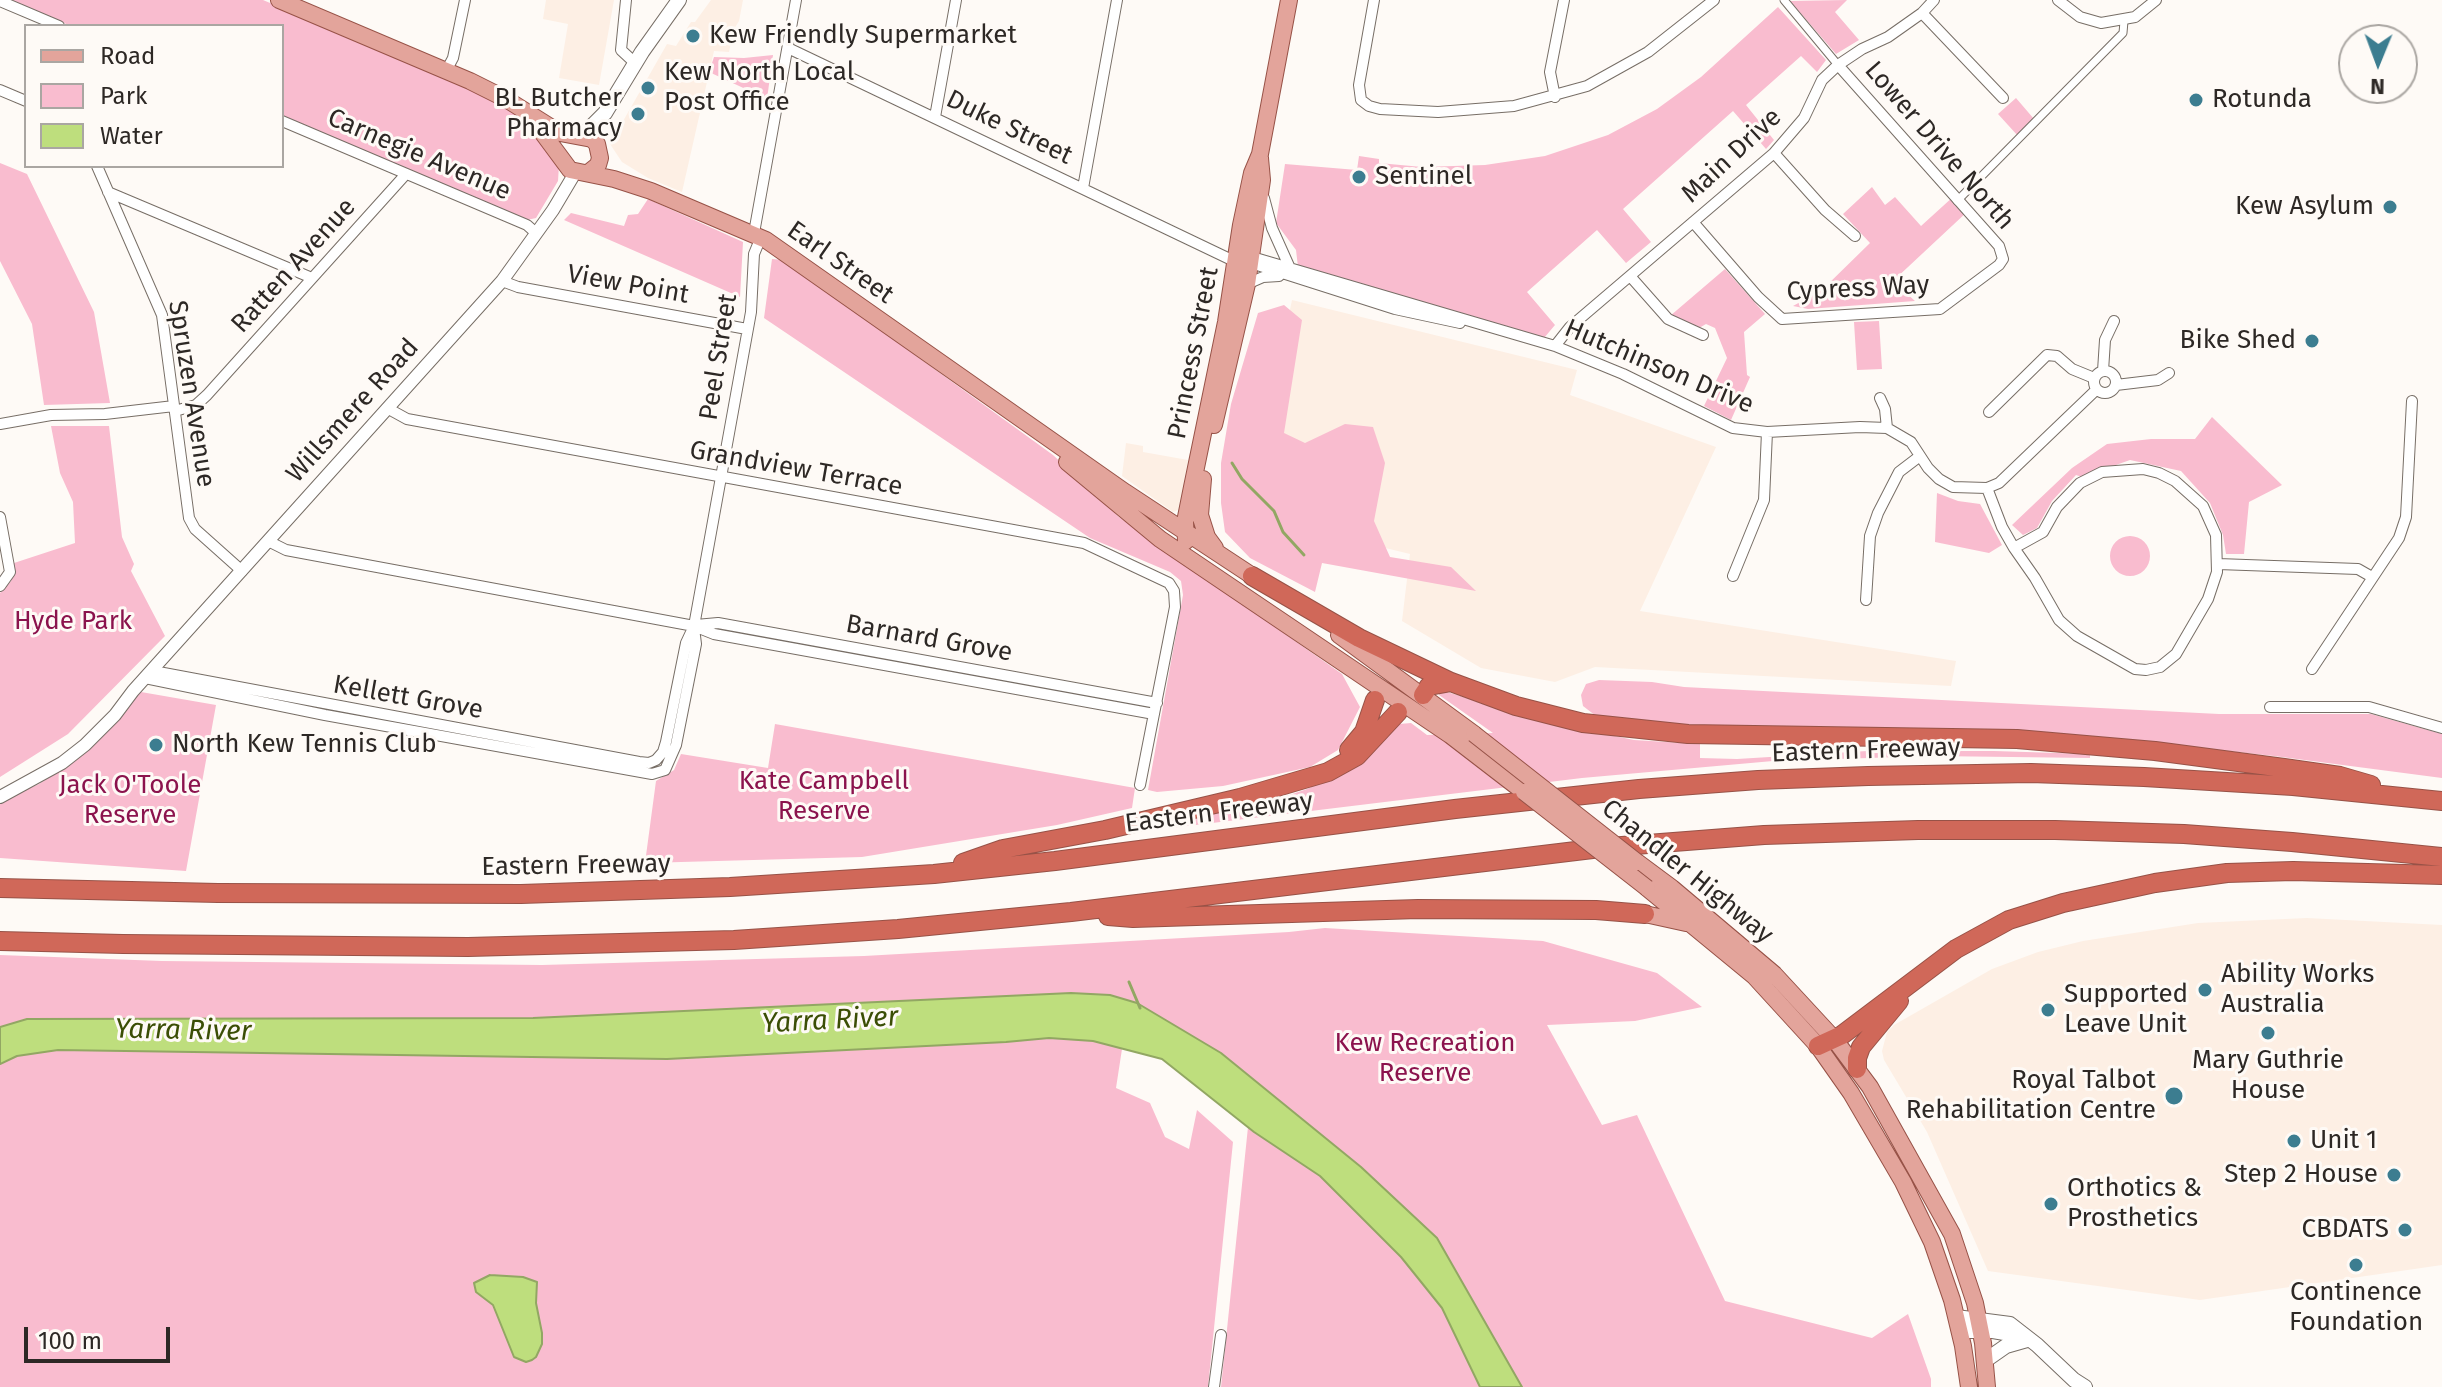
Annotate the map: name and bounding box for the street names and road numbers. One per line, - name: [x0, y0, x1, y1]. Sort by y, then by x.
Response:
- street label: Lower Drive North: [1857, 56, 2021, 236]
- street label: Duke Street: [941, 84, 1077, 172]
- street label: Carnegie Avenue: [323, 102, 515, 208]
- street label: Main Drive: [1676, 102, 1788, 210]
- street label: Ratten Avenue: [225, 192, 363, 340]
- street label: Earl Street: [781, 215, 899, 311]
- street label: View Point: [565, 259, 691, 311]
- street label: Princess Street: [1162, 264, 1226, 442]
- street label: Cypress Way: [1786, 270, 1930, 308]
- street label: Peel Street: [694, 291, 744, 423]
- street label: Spruzen Avenue: [161, 298, 221, 490]
- street label: Hutchinson Drive: [1560, 313, 1758, 421]
- street label: Willsmere Road: [280, 333, 426, 489]
- street label: Grandview Terrace: [687, 435, 905, 503]
- street label: Barnard Grove: [843, 609, 1015, 669]
- street label: Kellett Grove: [331, 669, 485, 727]
- street label: Eastern Freeway: [1771, 732, 1961, 770]
- street label: Eastern Freeway: [1123, 786, 1315, 840]
- street label: Chandler Highway: [1595, 793, 1779, 951]
- street label: Eastern Freeway: [481, 849, 671, 883]

